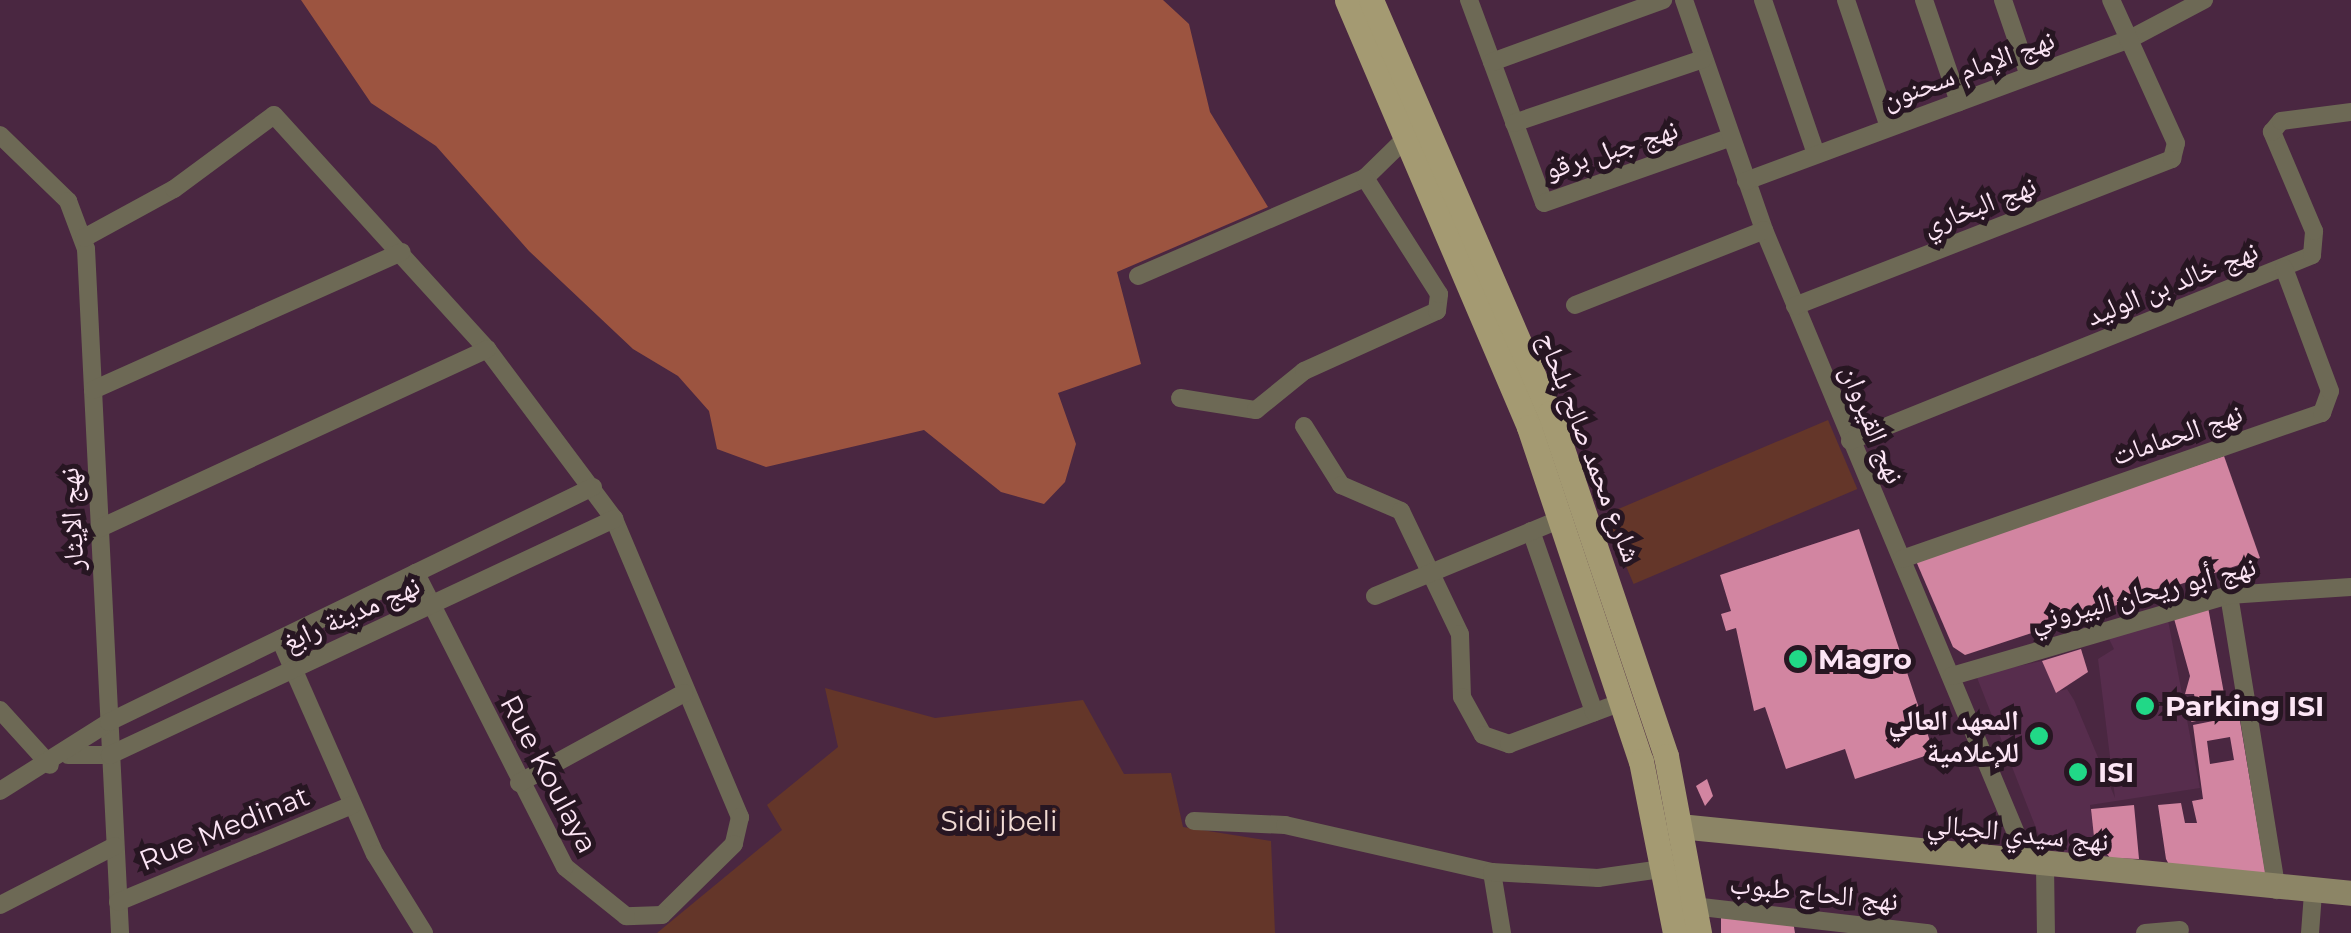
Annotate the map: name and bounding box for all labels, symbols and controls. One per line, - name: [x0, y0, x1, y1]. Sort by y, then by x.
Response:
- street label: نهج الإمام سحنون: [1877, 22, 2059, 116]
- street label: نهج جبل برقو: [1540, 112, 1682, 186]
- street label: نهج البخاري: [1917, 168, 2041, 242]
- street label: نهج خالد بن الوليد: [2081, 233, 2263, 333]
- street label: شارع محمد صالح بلحاج: [1531, 327, 1649, 567]
- street label: نهج القيروان: [1834, 360, 1912, 488]
- street label: نهج الحمامات: [2107, 396, 2247, 472]
- street label: نهج الإيثار: [52, 467, 90, 571]
- street label: نهج أبو ريحان البيروني: [2027, 549, 2259, 637]
- street label: نهج مدينة رابغ: [277, 568, 425, 658]
- place label: Magro: [1818, 642, 1912, 676]
- marker: Magro: [1787, 648, 1809, 670]
- street label: Rue Koulaya: [493, 689, 605, 859]
- place label: Parking ISI: [2165, 689, 2324, 723]
- marker: Parking ISI: [2134, 695, 2156, 717]
- place label: المعهد العالي للإعلامية: [1888, 703, 2019, 769]
- marker: المعهد العالي للإعلامية: [2028, 725, 2050, 747]
- place label: ISI: [2098, 755, 2134, 789]
- marker: ISI: [2067, 761, 2089, 783]
- street label: Rue Medinat: [134, 779, 314, 877]
- park label: Sidi jbeli: [940, 804, 1058, 838]
- street label: نهج سيدي الجبالي: [1926, 806, 2110, 858]
- street label: نهج الحاج طبوب: [1728, 866, 1900, 918]

